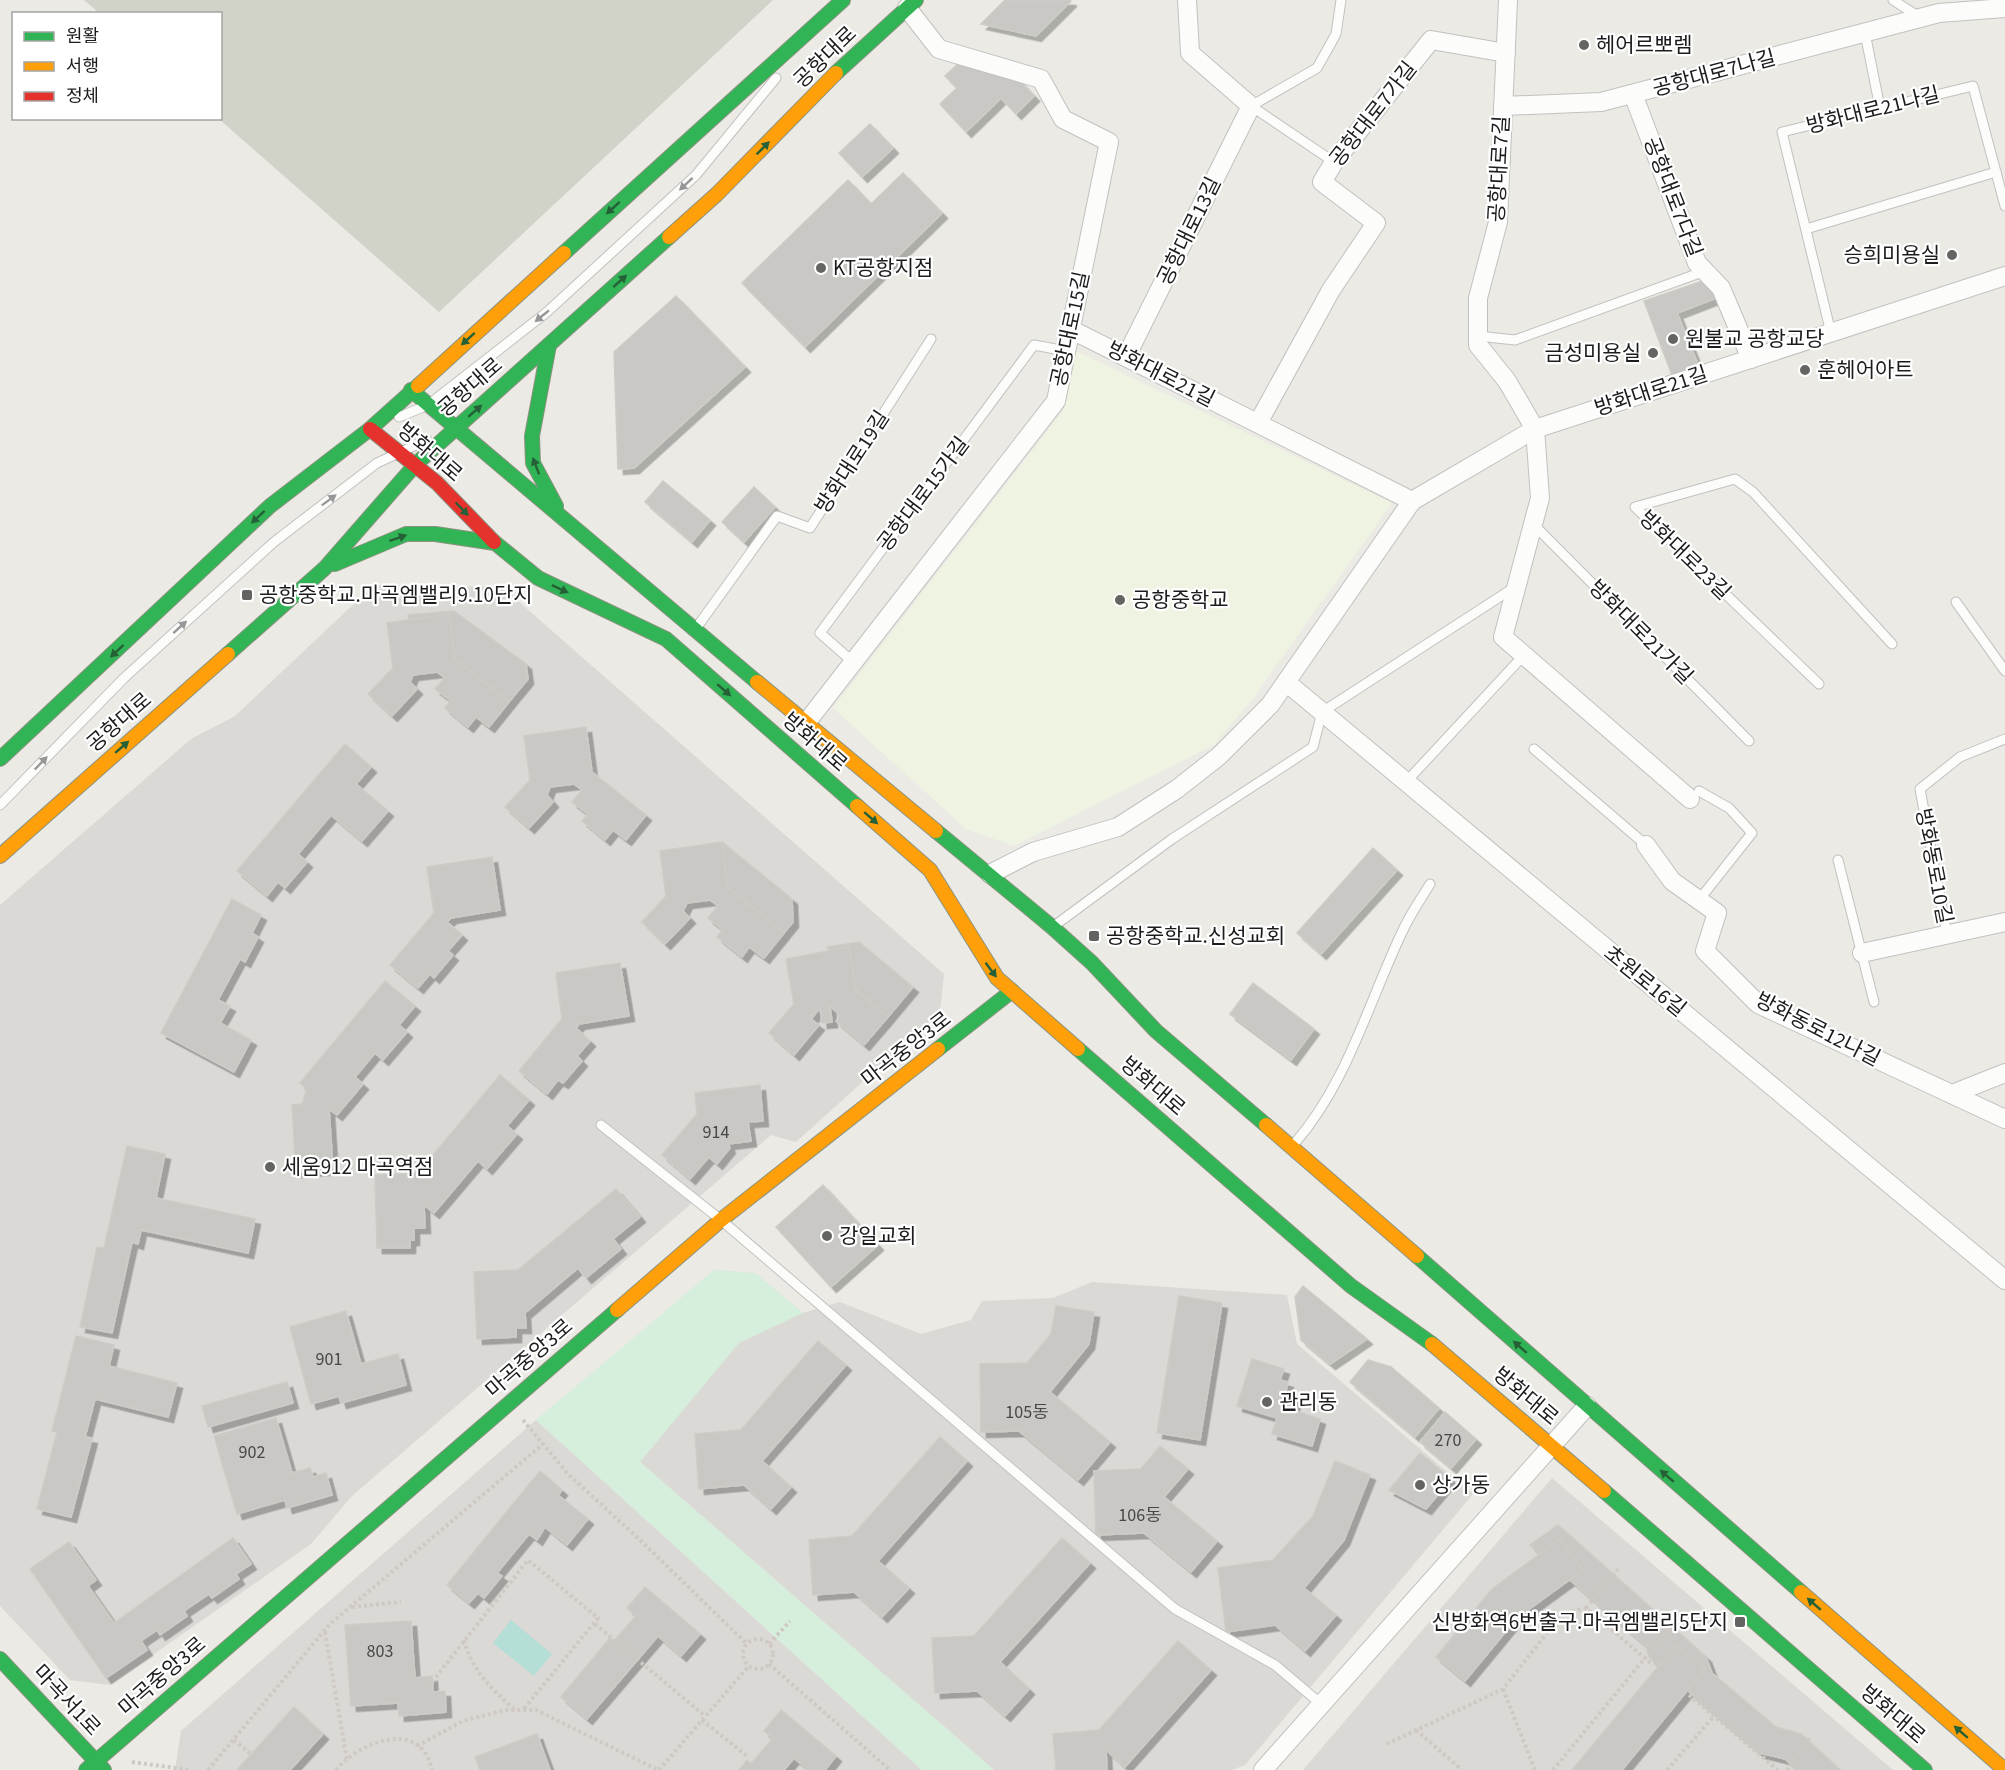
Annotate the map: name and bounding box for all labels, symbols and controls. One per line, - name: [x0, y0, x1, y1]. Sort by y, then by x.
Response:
- legend: [12, 12, 222, 120]
- street label: 공항대로: [787, 19, 863, 95]
- text: 원활: [66, 24, 99, 49]
- place label: 헤어르뽀렘: [1596, 30, 1693, 60]
- marker: 헤어르뽀렘: [1577, 38, 1591, 52]
- street label: 공항대로7나길: [1649, 42, 1779, 104]
- text: 서행: [66, 54, 99, 79]
- street label: 공항대로7가길: [1322, 55, 1424, 173]
- street label: 방화대로21나길: [1803, 79, 1943, 141]
- text: 정체: [66, 84, 99, 109]
- street label: 공항대로7길: [1481, 115, 1517, 223]
- street label: 공항대로7다길: [1636, 133, 1710, 261]
- one-way arrow: [755, 141, 769, 155]
- street label: 공항대로13길: [1150, 172, 1228, 290]
- one-way arrow: [679, 177, 693, 191]
- one-way arrow: [605, 201, 620, 215]
- place label: 승희미용실: [1843, 240, 1940, 270]
- marker: 승희미용실: [1945, 248, 1959, 262]
- place label: KT공항지점: [833, 253, 933, 283]
- marker: KT공항지점: [814, 261, 828, 275]
- street label: 공항대로15길: [1043, 268, 1097, 390]
- one-way arrow: [613, 274, 628, 288]
- one-way arrow: [534, 310, 550, 323]
- place label: 원불교 공항교당: [1685, 324, 1824, 354]
- one-way arrow: [461, 332, 476, 345]
- marker: 원불교 공항교당: [1666, 332, 1680, 346]
- street label: 방화대로21길: [1102, 334, 1220, 414]
- place label: 금성미용실: [1544, 338, 1641, 368]
- marker: 금성미용실: [1646, 346, 1660, 360]
- street label: 공항대로: [431, 350, 509, 424]
- place label: 훈헤어아트: [1817, 355, 1914, 385]
- street label: 방화대로21길: [1590, 359, 1712, 423]
- marker: 훈헤어아트: [1798, 363, 1812, 377]
- one-way arrow: [467, 404, 482, 418]
- street label: 방화대로19길: [807, 405, 897, 519]
- street label: 방화대로: [391, 415, 469, 489]
- street label: 공항대로15가길: [870, 430, 976, 558]
- one-way arrow: [531, 457, 541, 475]
- one-way arrow: [321, 495, 336, 507]
- one-way arrow: [454, 501, 468, 515]
- street label: 방화대로23길: [1632, 503, 1738, 607]
- one-way arrow: [251, 510, 266, 524]
- one-way arrow: [390, 532, 408, 542]
- street label: 방화대로21가길: [1582, 573, 1700, 691]
- place label: 공항중학교.마곡엠밸리9.10단지: [259, 580, 533, 610]
- one-way arrow: [551, 584, 568, 593]
- place label: 공항중학교: [1132, 585, 1229, 615]
- marker: 공항중학교.마곡엠밸리9.10단지: [240, 588, 254, 602]
- marker: 공항중학교: [1113, 593, 1127, 607]
- one-way arrow: [173, 620, 188, 634]
- one-way arrow: [109, 644, 124, 658]
- one-way arrow: [716, 683, 731, 696]
- street label: 공항대로: [80, 685, 158, 759]
- street label: 방화대로: [776, 705, 854, 779]
- one-way arrow: [115, 741, 130, 754]
- one-way arrow: [34, 755, 48, 770]
- street label: 방화동로10길: [1908, 805, 1960, 927]
- one-way arrow: [863, 811, 878, 824]
- place label: 공항중학교.신성교회: [1106, 921, 1285, 951]
- marker: 공항중학교.신성교회: [1087, 929, 1101, 943]
- street label: 초원로16길: [1597, 938, 1693, 1024]
- one-way arrow: [984, 962, 996, 977]
- street label: 방화동로12나길: [1750, 985, 1886, 1073]
- street label: 마곡중앙3로: [855, 1004, 957, 1094]
- street label: 방화대로: [1114, 1049, 1192, 1123]
- house number: 914: [703, 1120, 729, 1145]
- place label: 세움912 마곡역점: [282, 1152, 433, 1182]
- marker: 세움912 마곡역점: [263, 1160, 277, 1174]
- place label: 강일교회: [839, 1221, 916, 1251]
- marker: 강일교회: [820, 1229, 834, 1243]
- street label: 마곡중앙3로: [479, 1312, 579, 1404]
- one-way arrow: [1513, 1341, 1528, 1354]
- house number: 901: [316, 1347, 342, 1372]
- street label: 방화대로: [1487, 1360, 1565, 1432]
- place label: 관리동: [1279, 1387, 1337, 1417]
- marker: 관리동: [1260, 1395, 1274, 1409]
- house number: 105동: [1005, 1400, 1049, 1425]
- house number: 270: [1435, 1428, 1461, 1453]
- house number: 902: [239, 1440, 265, 1465]
- one-way arrow: [1659, 1469, 1674, 1483]
- place label: 상가동: [1432, 1470, 1490, 1500]
- marker: 상가동: [1413, 1478, 1427, 1492]
- house number: 106동: [1118, 1503, 1162, 1528]
- one-way arrow: [1807, 1598, 1822, 1611]
- place label: 신방화역6번출구.마곡엠밸리5단지: [1431, 1607, 1728, 1637]
- marker: 신방화역6번출구.마곡엠밸리5단지: [1733, 1615, 1747, 1629]
- street label: 마곡중앙3로: [112, 1630, 212, 1722]
- house number: 803: [367, 1639, 393, 1664]
- street label: 마곡서1로: [26, 1658, 108, 1742]
- street label: 방화대로: [1854, 1677, 1932, 1751]
- one-way arrow: [1954, 1726, 1969, 1739]

